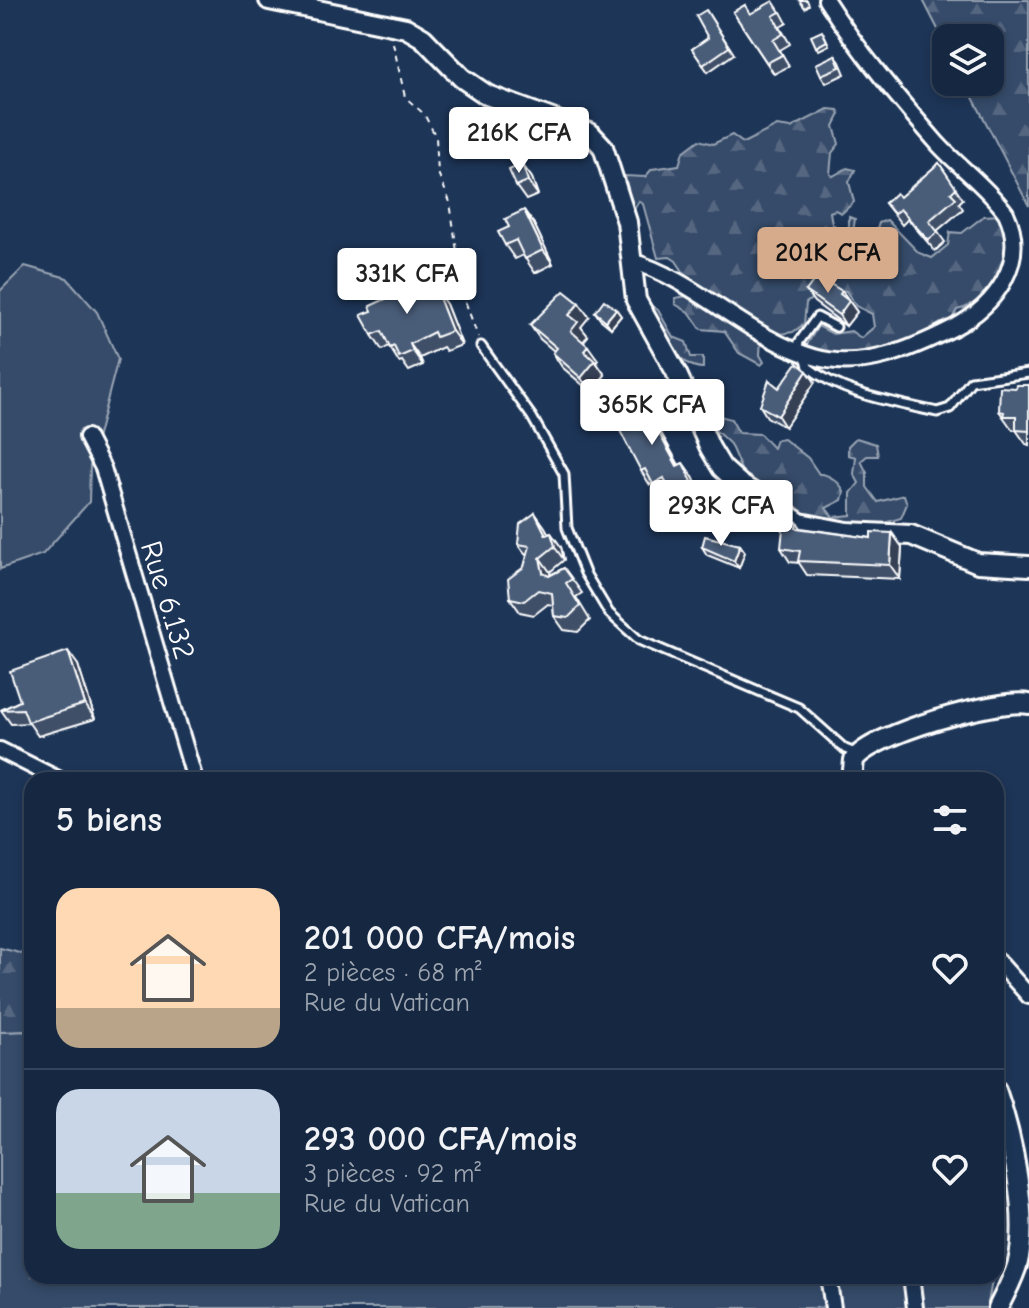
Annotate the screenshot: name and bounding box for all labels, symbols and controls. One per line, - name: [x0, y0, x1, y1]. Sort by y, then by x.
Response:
- map controls: [932, 24, 1004, 96]
- button: layers: [932, 24, 1004, 96]
- pin: 216K CFA: [436, 107, 602, 175]
- text: 216K CFA: [467, 118, 571, 148]
- pin: 201K CFA: [745, 227, 911, 295]
- text: 201K CFA: [775, 238, 881, 268]
- pin: 331K CFA: [324, 248, 490, 316]
- text: 331K CFA: [355, 259, 459, 289]
- pin: 365K CFA: [569, 379, 735, 447]
- text: 365K CFA: [598, 390, 706, 420]
- pin: 293K CFA: [638, 480, 804, 548]
- text: 293K CFA: [668, 491, 774, 521]
- street label: Rue 6.132: [133, 537, 202, 664]
- icon: filters: [928, 798, 972, 842]
- text: 5 biens: [56, 800, 162, 840]
- text: 201 000 CFA/mois: [304, 918, 575, 958]
- icon: home: [120, 920, 216, 1016]
- icon: heart: [928, 946, 972, 990]
- text: 2 pièces · 68 m²: [304, 958, 481, 988]
- text: Rue du Vatican: [304, 988, 470, 1018]
- text: 293 000 CFA/mois: [304, 1119, 577, 1159]
- icon: home: [120, 1121, 216, 1217]
- icon: heart: [928, 1147, 972, 1191]
- text: 3 pièces · 92 m²: [304, 1159, 481, 1189]
- text: Rue du Vatican: [304, 1189, 470, 1219]

